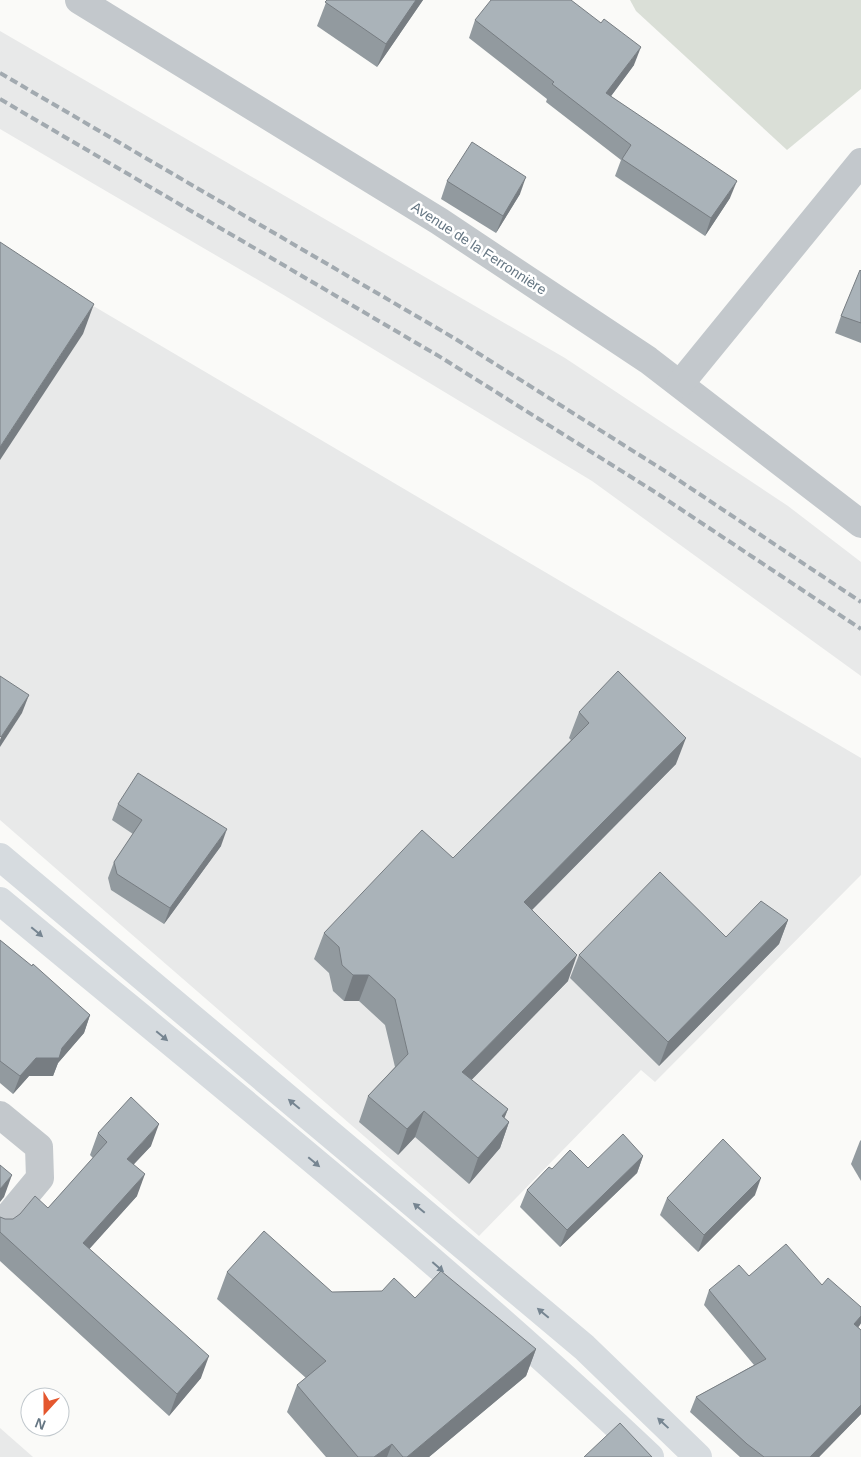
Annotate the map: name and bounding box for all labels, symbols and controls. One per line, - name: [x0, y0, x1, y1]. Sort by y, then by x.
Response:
- street label: Avenue de la Ferronnière: [408, 198, 550, 298]
- one-way arrow: [31, 926, 44, 937]
- one-way arrow: [156, 1030, 169, 1041]
- one-way arrow: [288, 1099, 301, 1110]
- one-way arrow: [307, 1157, 320, 1168]
- one-way arrow: [413, 1202, 426, 1213]
- one-way arrow: [432, 1261, 445, 1272]
- one-way arrow: [538, 1307, 550, 1319]
- north arrow: [20, 1387, 70, 1437]
- text: N: [33, 1415, 48, 1433]
- one-way arrow: [657, 1417, 669, 1429]

